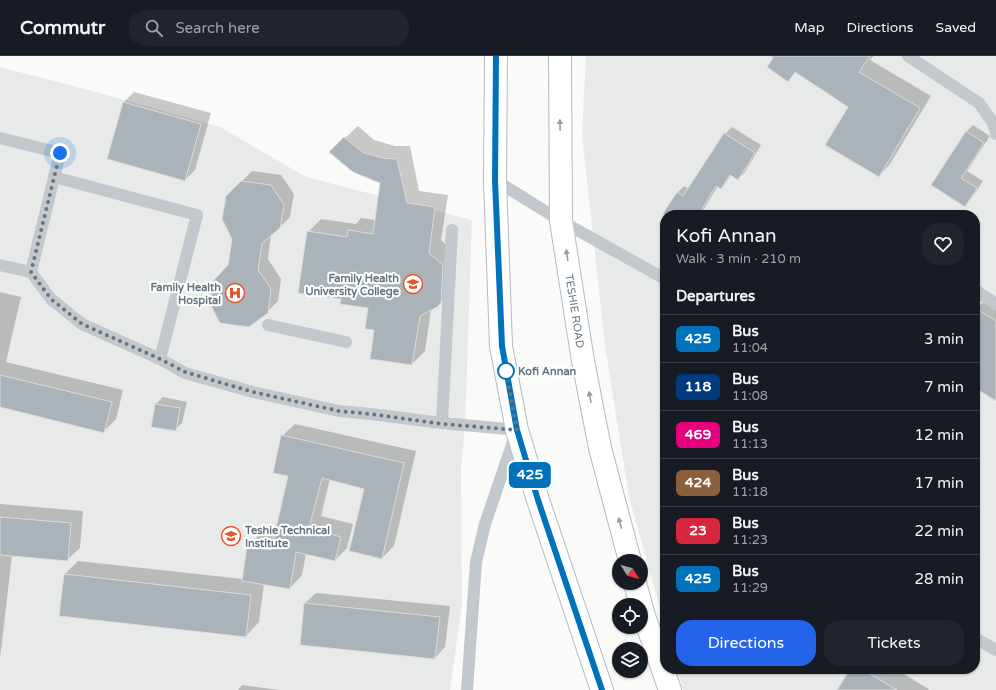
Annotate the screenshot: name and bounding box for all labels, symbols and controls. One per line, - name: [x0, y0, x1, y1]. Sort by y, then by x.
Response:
- search box: [129, 10, 409, 46]
- text: Commutr: [20, 17, 105, 39]
- icon: search: [143, 17, 165, 39]
- text: Search here: [175, 19, 260, 37]
- text: Map: [794, 19, 825, 36]
- text: Directions: [847, 19, 914, 36]
- text: Saved: [936, 19, 976, 36]
- one-way arrow: [557, 118, 563, 131]
- your location: [50, 143, 70, 163]
- button: heart: [922, 223, 964, 265]
- text: Kofi Annan: [676, 225, 777, 247]
- one-way arrow: [564, 249, 570, 261]
- text: Walk · 3 min · 210 m: [676, 251, 801, 267]
- place label: Family Health University College: [305, 272, 400, 299]
- school or university icon: Family Health University College: [402, 273, 424, 295]
- street label: TESHIE ROAD: [562, 273, 587, 349]
- place label: Family Health Hospital: [150, 281, 221, 308]
- hospital icon: Family Health Hospital: [224, 282, 246, 304]
- text: Departures: [676, 287, 755, 305]
- text: Bus: [732, 322, 759, 340]
- text: 425: [685, 330, 711, 347]
- text: 3 min: [924, 330, 964, 348]
- text: 11:04: [732, 340, 768, 356]
- marker: Kofi Annan: [497, 362, 515, 380]
- place label: Kofi Annan: [518, 365, 577, 378]
- text: Bus: [732, 370, 759, 388]
- text: 118: [685, 378, 711, 395]
- text: 7 min: [924, 378, 964, 396]
- text: 11:08: [732, 388, 768, 404]
- one-way arrow: [587, 391, 593, 403]
- text: Bus: [732, 418, 759, 436]
- text: 469: [685, 426, 711, 443]
- text: 12 min: [915, 426, 964, 444]
- text: 11:13: [732, 436, 768, 452]
- line badge: 425: [507, 462, 553, 488]
- text: 425: [517, 466, 543, 483]
- text: Bus: [732, 466, 759, 484]
- text: 424: [685, 474, 711, 491]
- text: 17 min: [915, 474, 964, 492]
- text: 11:18: [732, 484, 768, 500]
- text: Bus: [732, 514, 759, 532]
- one-way arrow: [616, 517, 622, 530]
- text: 23: [689, 522, 707, 539]
- text: 22 min: [915, 522, 964, 540]
- place label: Teshie Technical Institute: [244, 524, 330, 550]
- school or university icon: Teshie Technical Institute: [220, 525, 242, 547]
- text: 11:23: [732, 532, 768, 548]
- north arrow: [612, 554, 648, 590]
- map controls: [612, 554, 648, 678]
- text: Bus: [732, 562, 759, 580]
- text: 425: [685, 570, 711, 587]
- text: 28 min: [915, 570, 964, 588]
- text: 11:29: [732, 580, 768, 596]
- button: locate: [612, 598, 648, 634]
- button: Directions: [676, 620, 816, 666]
- button: Tickets: [824, 620, 964, 666]
- button: layers: [612, 642, 648, 678]

